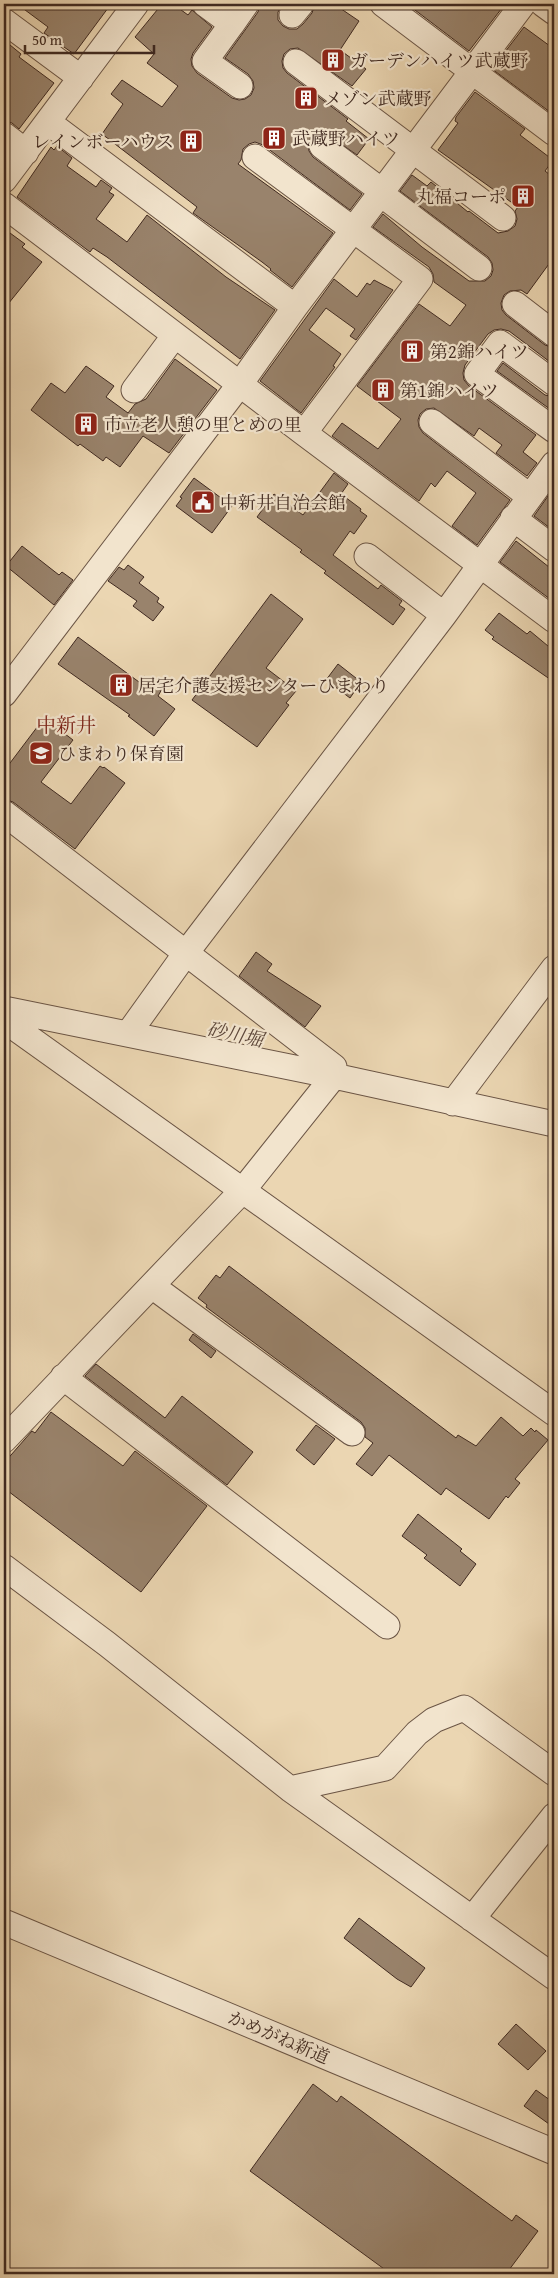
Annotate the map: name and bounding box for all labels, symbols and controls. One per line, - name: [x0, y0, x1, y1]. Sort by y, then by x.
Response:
- scale bar: [25, 22, 154, 54]
- text: 50 m: [32, 29, 63, 50]
- building icon: ガーデンハイツ武蔵野: [320, 47, 346, 73]
- place label: ガーデンハイツ武蔵野: [350, 47, 528, 74]
- building icon: メゾン武蔵野: [293, 85, 319, 111]
- place label: メゾン武蔵野: [324, 85, 431, 112]
- building icon: 武蔵野ハイツ: [261, 125, 287, 151]
- place label: 武蔵野ハイツ: [292, 125, 400, 152]
- place label: レインボーハウス: [32, 128, 174, 155]
- building icon: レインボーハウス: [178, 128, 204, 154]
- place label: 丸福コーポ: [416, 183, 506, 210]
- building icon: 丸福コーポ: [510, 183, 536, 209]
- building icon: 第2錦ハイツ: [399, 338, 425, 364]
- place label: 第2錦ハイツ: [430, 338, 529, 365]
- building icon: 第1錦ハイツ: [370, 377, 396, 403]
- place label: 第1錦ハイツ: [400, 377, 499, 404]
- building icon: 市立老人憩の里とめの里: [73, 411, 99, 437]
- place label: 市立老人憩の里とめの里: [104, 411, 302, 438]
- public building icon: 中新井自治会館: [190, 489, 216, 515]
- place label: 中新井自治会館: [220, 489, 346, 516]
- building icon: 居宅介護支援センターひまわり: [108, 672, 134, 698]
- place label: 居宅介護支援センターひまわり: [138, 672, 389, 699]
- district label: 中新井: [36, 710, 96, 739]
- school or university icon: ひまわり保育園: [28, 740, 54, 766]
- place label: ひまわり保育園: [58, 740, 184, 767]
- water label: 砂川堀: [204, 1014, 269, 1054]
- street label: かめがね新道: [224, 2003, 334, 2071]

